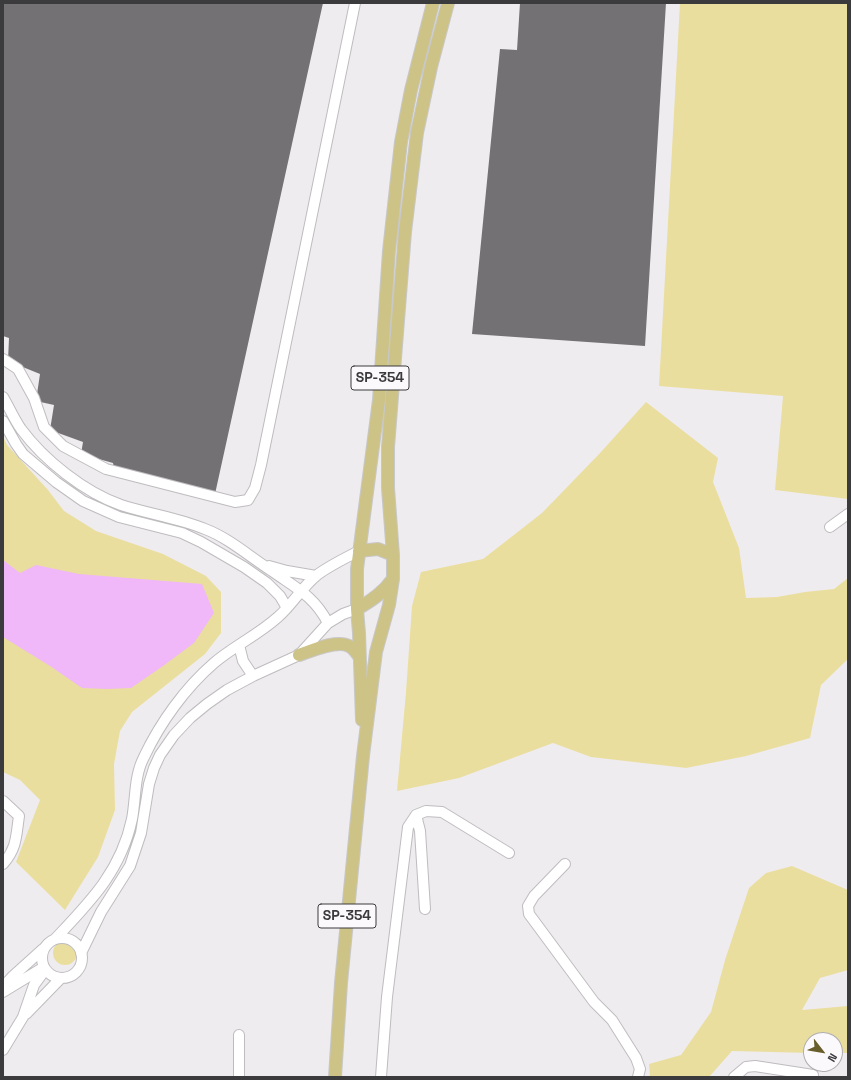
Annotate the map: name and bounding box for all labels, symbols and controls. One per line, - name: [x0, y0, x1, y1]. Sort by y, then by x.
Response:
- road number: SP-354: [351, 366, 409, 390]
- road number: SP-354: [318, 904, 376, 928]
- north arrow: [803, 1032, 843, 1072]
- text: N: [825, 1051, 840, 1064]

